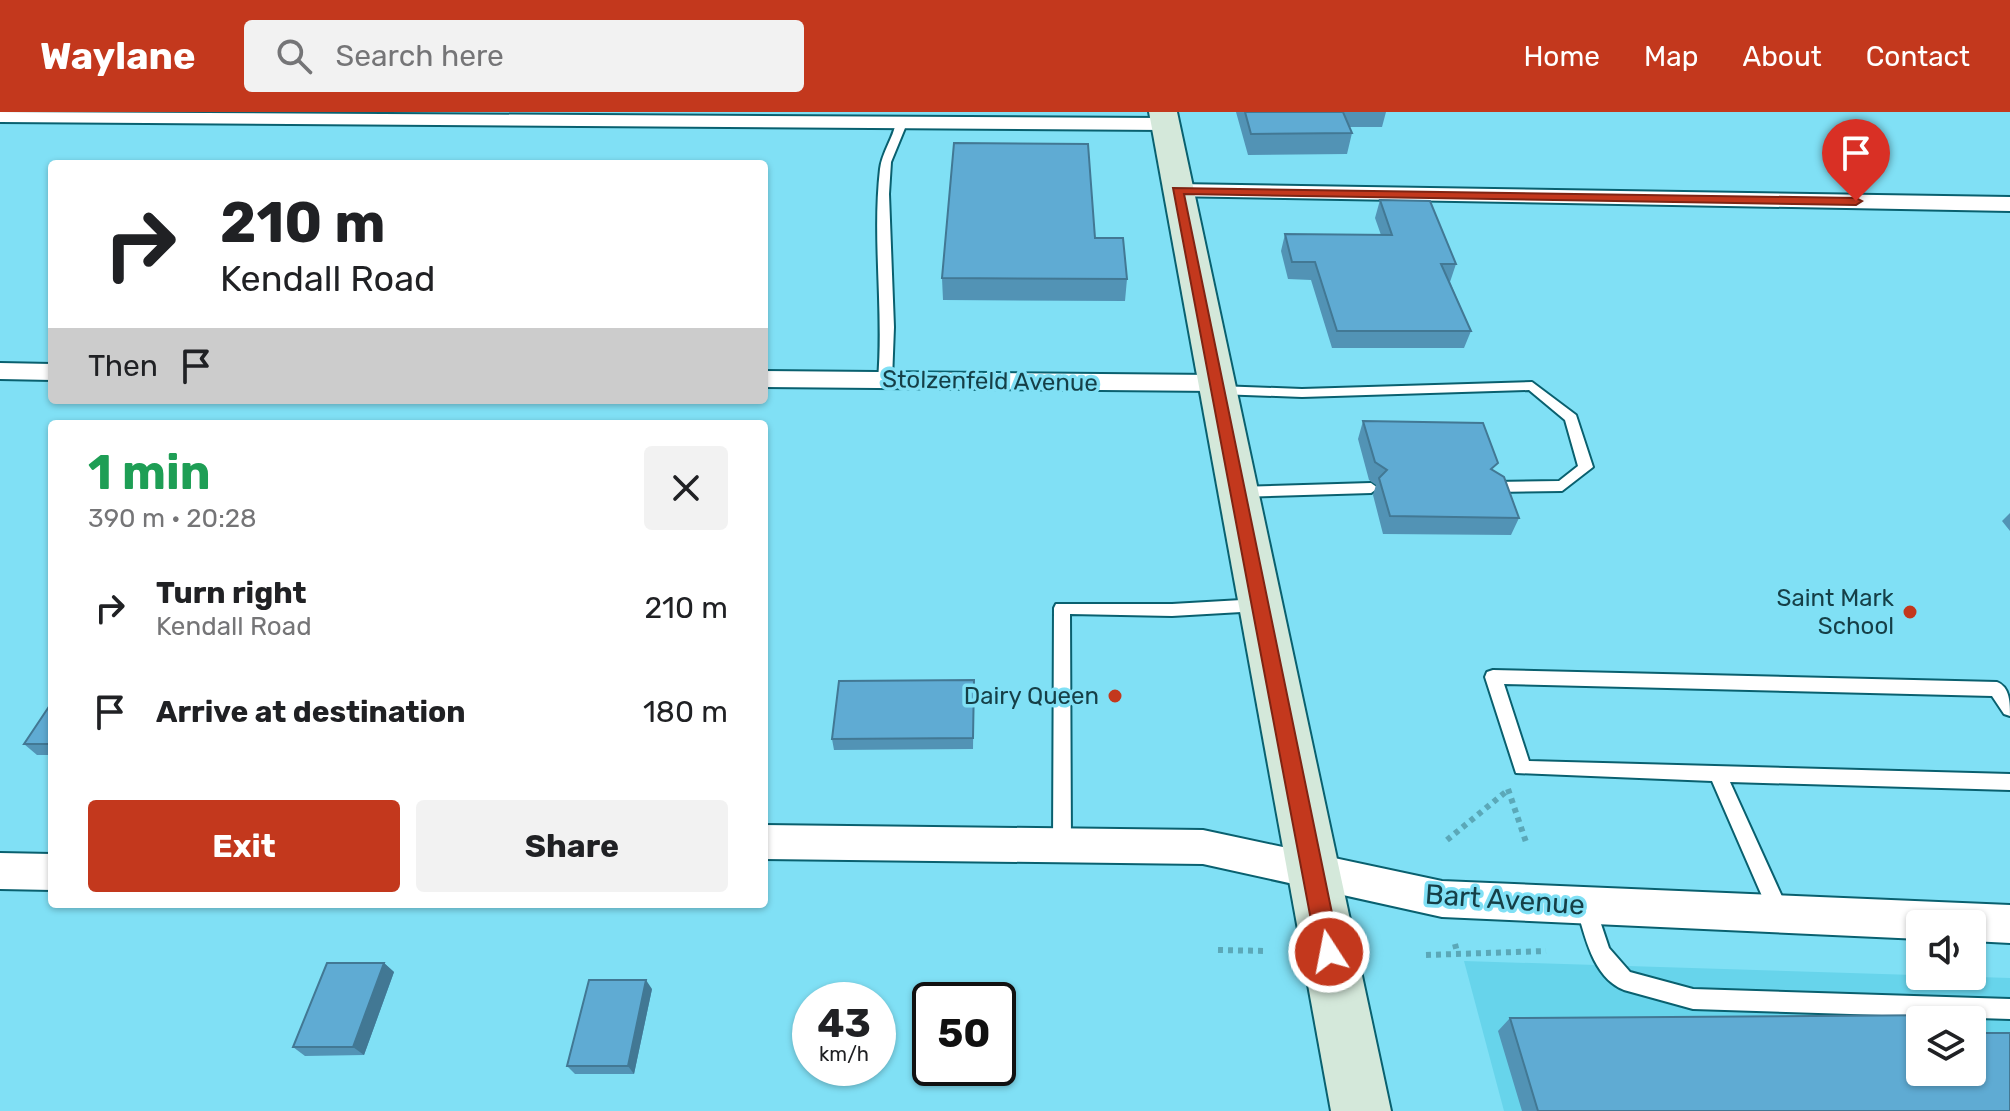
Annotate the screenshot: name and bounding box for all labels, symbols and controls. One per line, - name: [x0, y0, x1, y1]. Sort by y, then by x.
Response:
- search box: [244, 20, 804, 92]
- text: Waylane: [40, 33, 196, 79]
- icon: search: [272, 34, 316, 78]
- text: Search here: [336, 38, 504, 74]
- text: Home: [1523, 40, 1600, 73]
- text: Map: [1644, 40, 1698, 73]
- text: About: [1742, 40, 1822, 73]
- text: Contact: [1866, 40, 1970, 73]
- pin: [1822, 119, 1890, 201]
- icon: arrive: [1834, 131, 1878, 175]
- text: 210 m: [220, 190, 386, 256]
- icon: right: [88, 192, 192, 296]
- text: Kendall Road: [220, 257, 435, 300]
- icon: arrive: [174, 344, 218, 388]
- text: Then: [88, 348, 158, 384]
- street label: Stolzenfeld Avenue: [882, 365, 1098, 397]
- text: 1 min: [88, 444, 211, 501]
- button: close: [644, 446, 728, 530]
- text: 390 m · 20:28: [88, 503, 257, 534]
- text: Turn right: [156, 575, 307, 611]
- place label: Saint Mark School: [1777, 584, 1895, 640]
- icon: right: [88, 586, 132, 630]
- text: 210 m: [644, 590, 728, 626]
- marker: Saint Mark School: [1901, 603, 1919, 621]
- text: Kendall Road: [156, 611, 312, 642]
- place label: Dairy Queen: [964, 682, 1099, 710]
- marker: Dairy Queen: [1106, 687, 1124, 705]
- icon: arrive: [88, 690, 132, 734]
- text: Arrive at destination: [156, 694, 466, 730]
- text: 180 m: [643, 694, 728, 730]
- button: Exit: [88, 800, 400, 892]
- button: Share: [416, 800, 728, 892]
- street label: Bart Avenue: [1424, 877, 1586, 922]
- position arrow: [1287, 910, 1371, 994]
- map controls: [1906, 910, 1986, 1086]
- button: sound: [1906, 910, 1986, 990]
- speed limit sign: 50: [912, 982, 1016, 1086]
- text: 43: [817, 1000, 871, 1047]
- button: layers: [1906, 1006, 1986, 1086]
- text: km/h: [819, 1042, 869, 1066]

